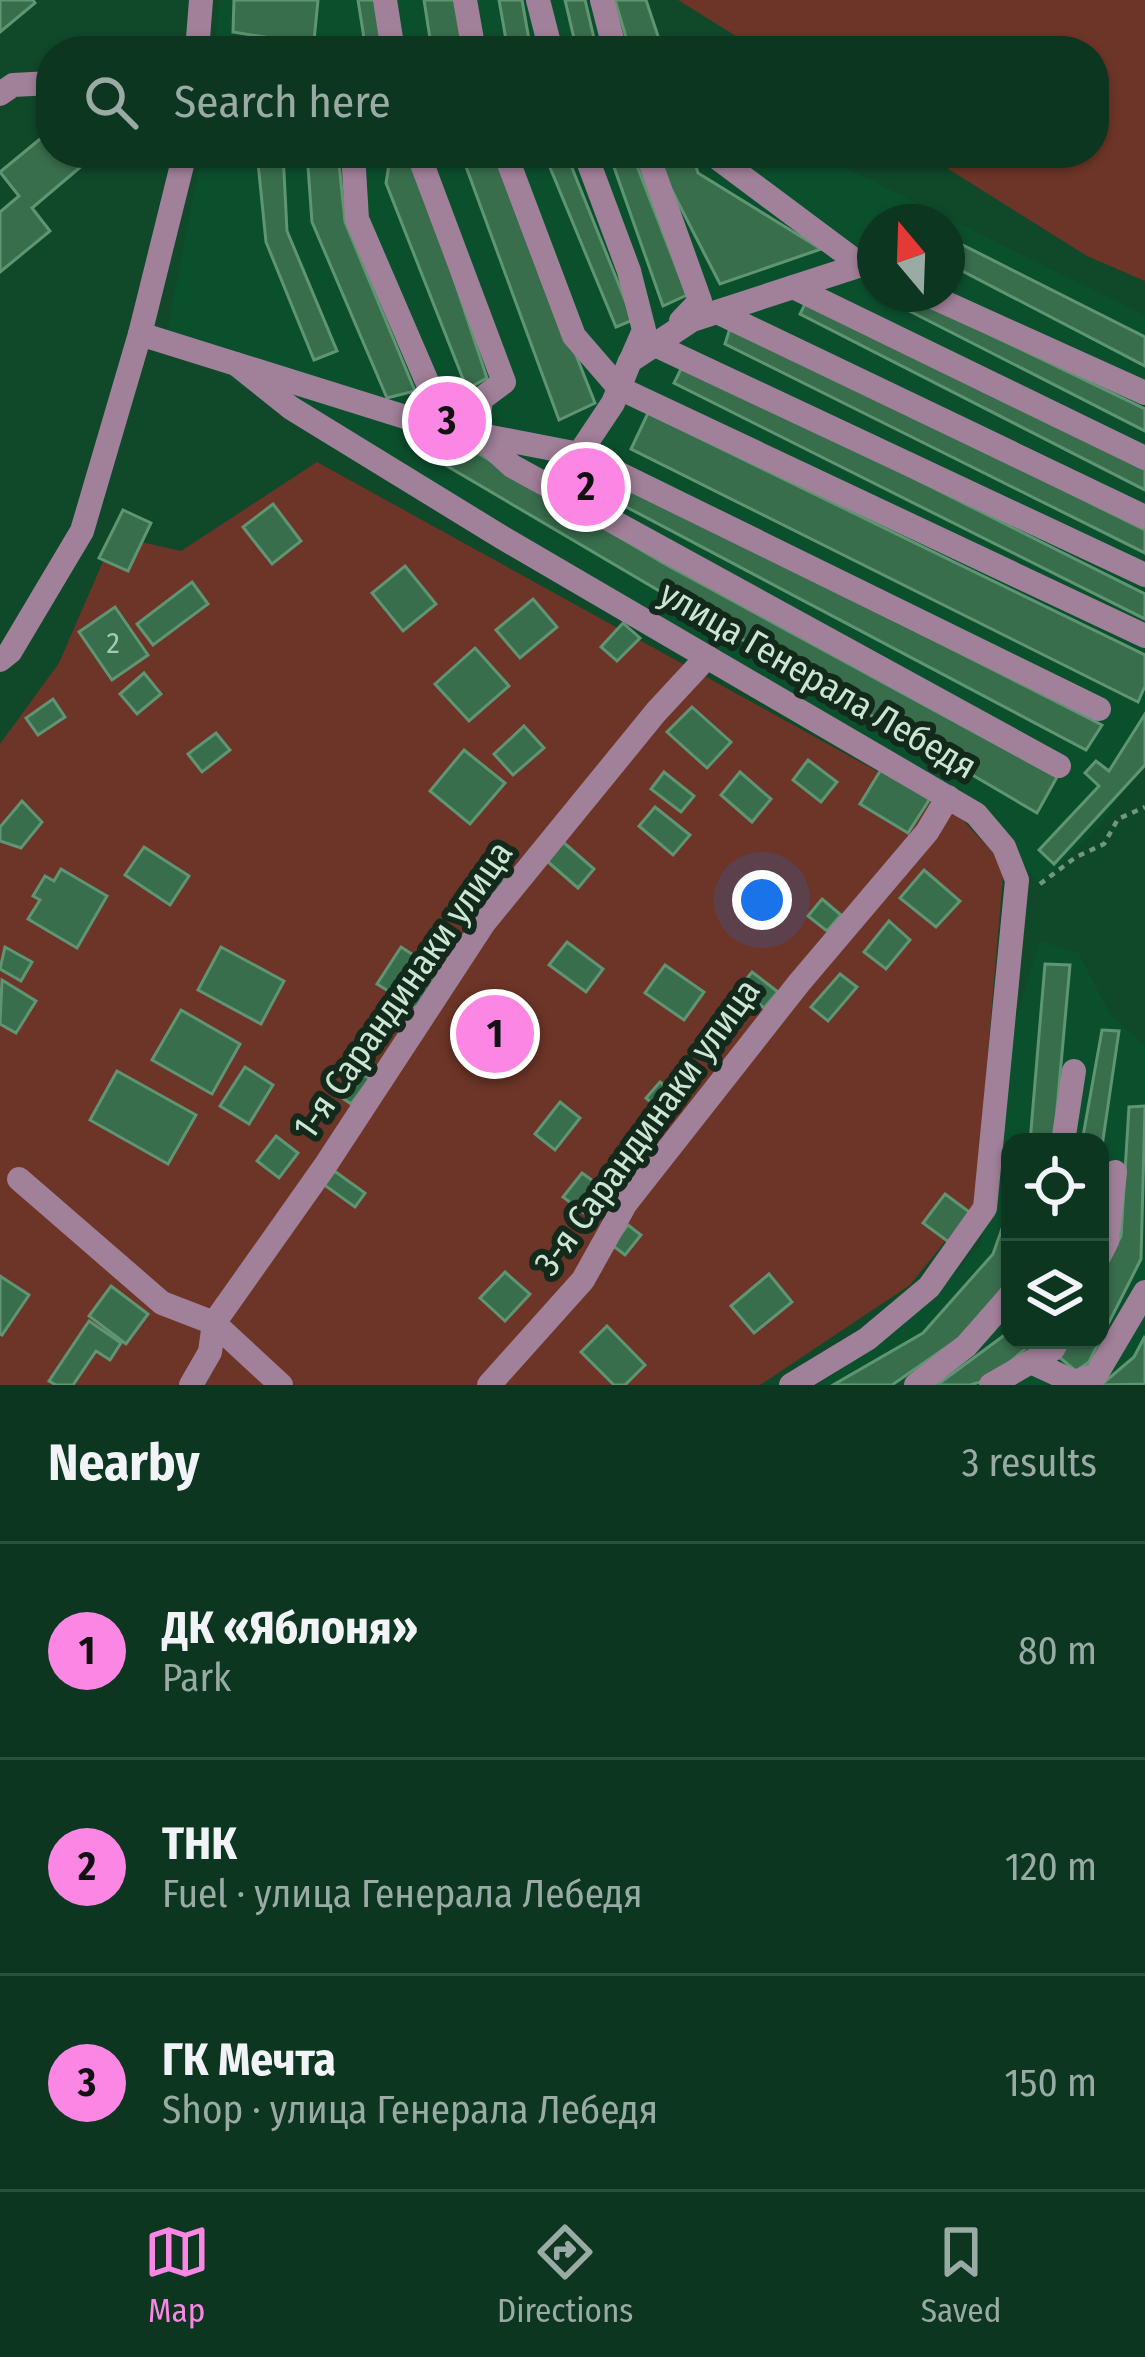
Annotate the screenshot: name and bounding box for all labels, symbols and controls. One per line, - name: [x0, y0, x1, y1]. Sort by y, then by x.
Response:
- search box: [36, 36, 1109, 168]
- icon: search: [78, 69, 144, 135]
- text: Search here: [174, 75, 391, 129]
- north arrow: [857, 204, 965, 312]
- pin: 3: [408, 376, 486, 466]
- pin: 2: [547, 442, 625, 532]
- street label: улица Генерала Лебедя: [652, 571, 984, 789]
- house number: 2: [106, 625, 120, 661]
- street label: 1-я Сарандинаки улица: [284, 833, 522, 1147]
- your location: [732, 870, 792, 930]
- street label: 3-я Сарандинаки улица: [525, 970, 769, 1284]
- pin: 1: [456, 989, 534, 1079]
- map controls: [1001, 1133, 1109, 1349]
- button: locate: [1001, 1133, 1109, 1241]
- button: layers: [1001, 1241, 1109, 1349]
- text: Nearby: [48, 1432, 200, 1494]
- text: 3 results: [962, 1440, 1097, 1486]
- text: ДК «Яблоня»: [162, 1601, 418, 1655]
- text: 1: [79, 1628, 95, 1674]
- text: 80 m: [1018, 1628, 1097, 1674]
- text: Park: [162, 1655, 231, 1701]
- text: ТНК: [162, 1817, 237, 1871]
- text: 2: [78, 1844, 96, 1890]
- text: 120 m: [1005, 1844, 1097, 1890]
- text: Fuel · улица Генерала Лебедя: [162, 1871, 643, 1917]
- text: ГК Мечта: [162, 2033, 336, 2087]
- text: 3: [78, 2060, 96, 2106]
- text: 150 m: [1004, 2060, 1097, 2106]
- text: Shop · улица Генерала Лебедя: [162, 2087, 658, 2133]
- tab: Map: [144, 2219, 210, 2331]
- tab: Directions: [497, 2219, 633, 2331]
- tab: Saved: [921, 2219, 1001, 2331]

